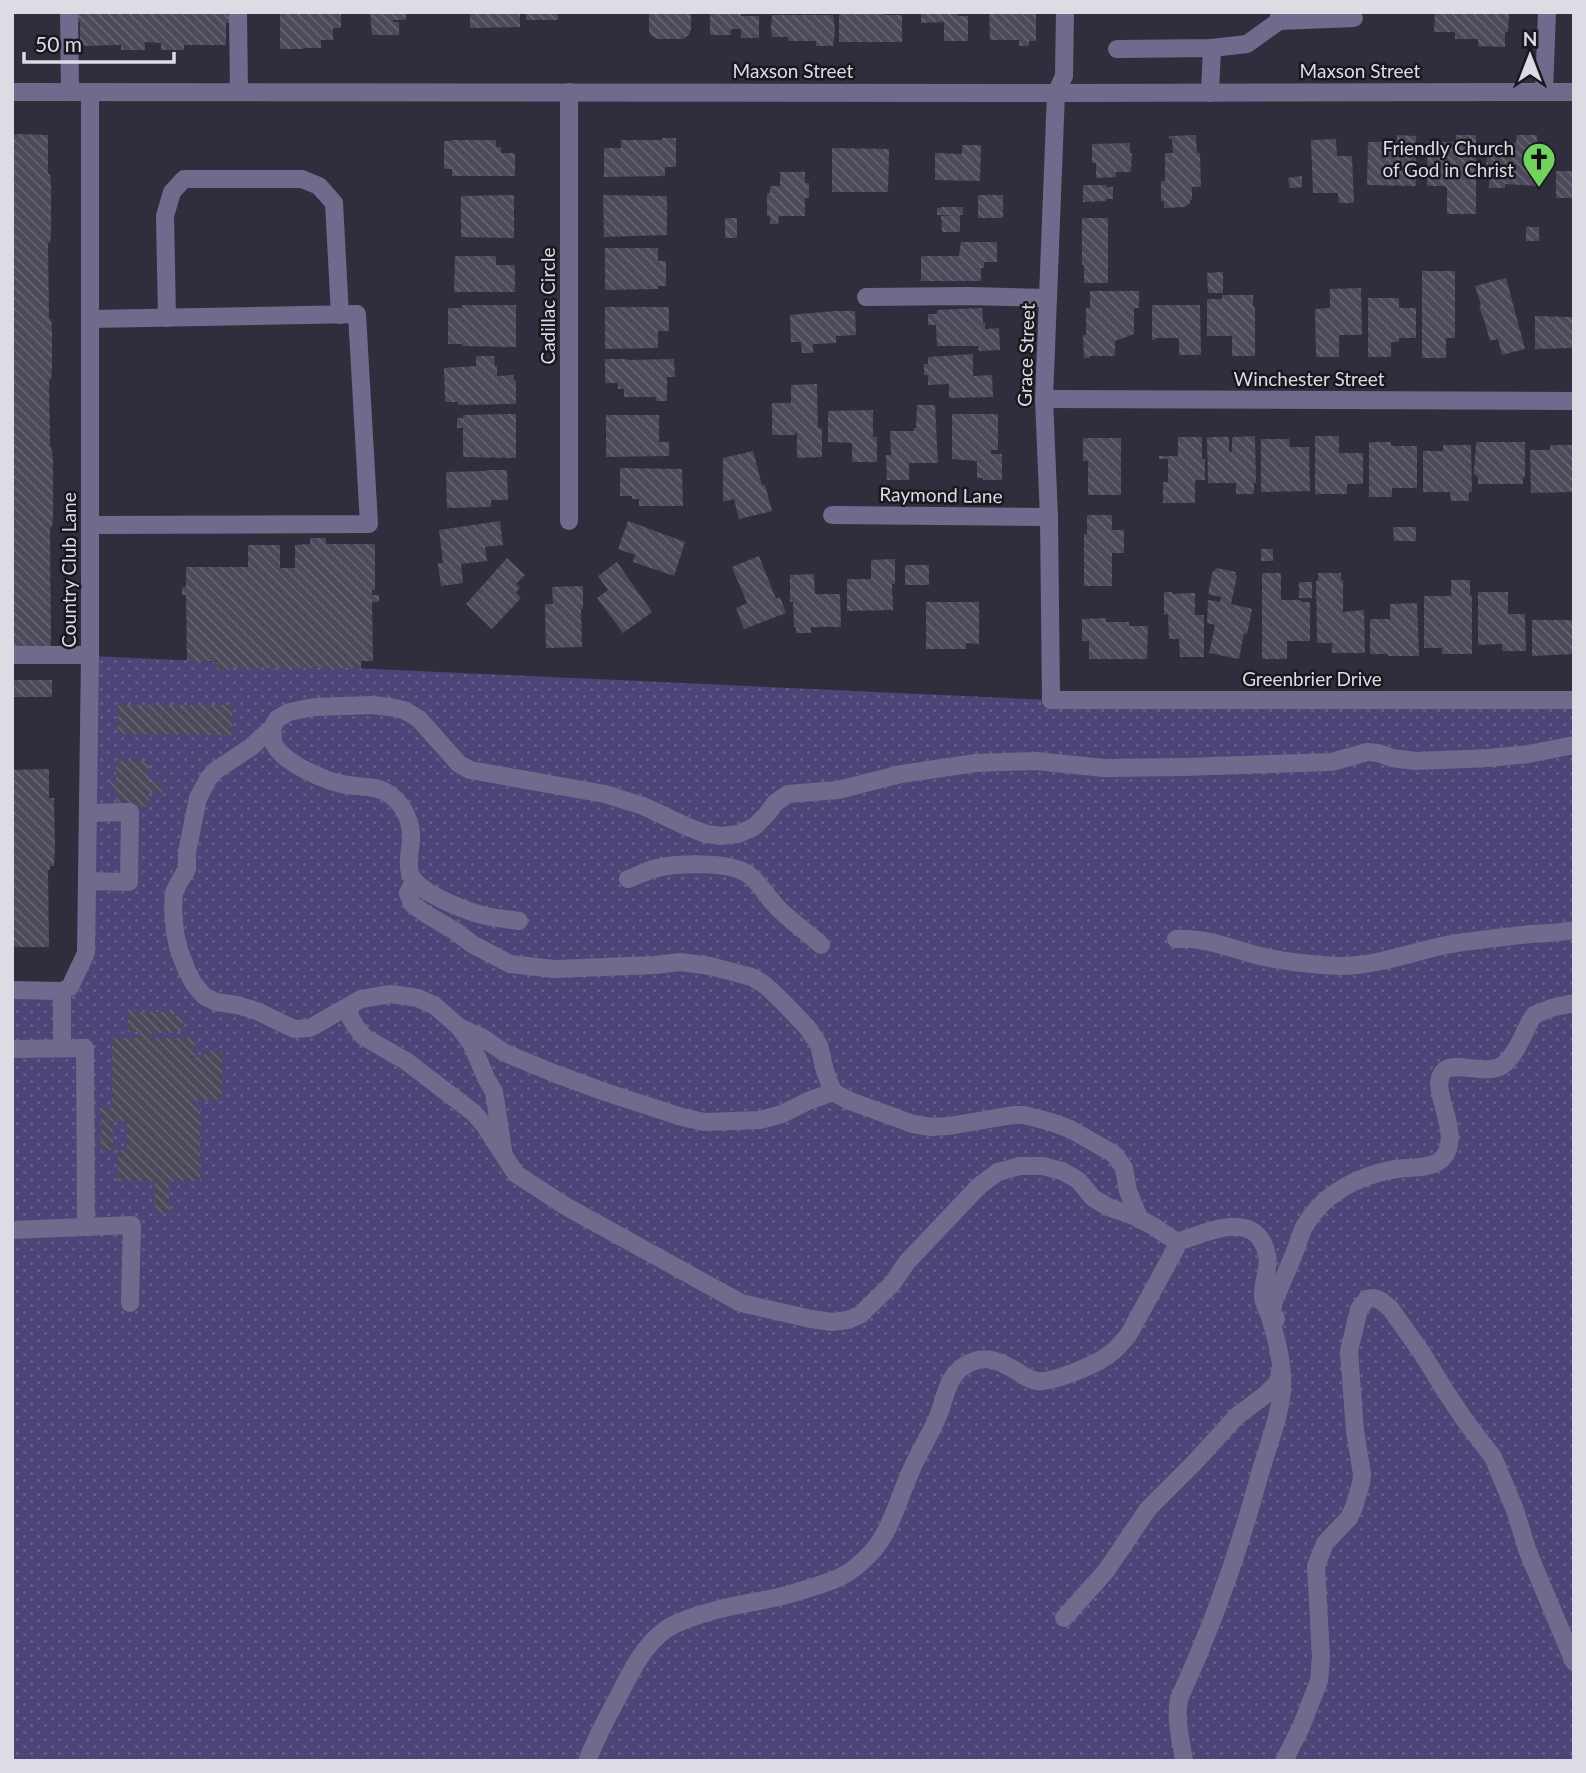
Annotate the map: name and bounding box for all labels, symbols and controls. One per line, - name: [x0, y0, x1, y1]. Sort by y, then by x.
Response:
- scale bar: [24, 21, 175, 65]
- north arrow: [1495, 21, 1565, 91]
- text: N: [1523, 27, 1537, 50]
- text: 50 m: [35, 31, 82, 56]
- street label: Maxson Street: [733, 59, 854, 82]
- street label: Maxson Street: [1300, 59, 1421, 82]
- place label: Friendly Church of God in Christ: [1382, 136, 1514, 181]
- church icon: Friendly Church of God in Christ: [1520, 140, 1558, 189]
- street label: Cadillac Circle: [536, 247, 559, 365]
- street label: Grace Street: [1012, 303, 1039, 407]
- street label: Winchester Street: [1234, 367, 1385, 390]
- street label: Raymond Lane: [879, 482, 1003, 507]
- street label: Country Club Lane: [57, 492, 80, 648]
- street label: Greenbrier Drive: [1242, 667, 1382, 690]

